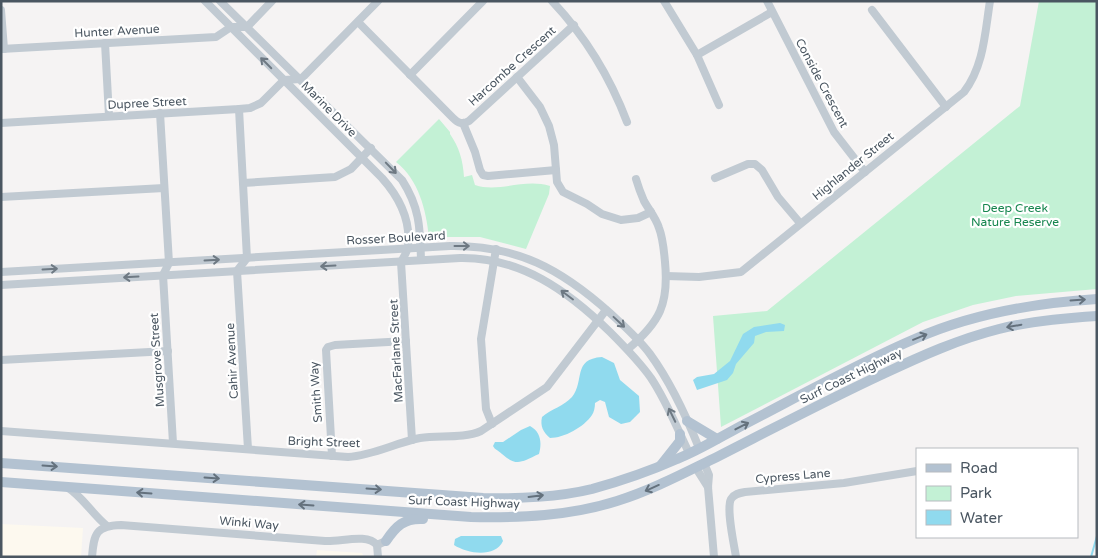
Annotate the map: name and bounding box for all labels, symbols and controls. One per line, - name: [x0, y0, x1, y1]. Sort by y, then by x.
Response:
- street label: Hunter Avenue: [74, 22, 160, 40]
- street label: Harcombe Crescent: [466, 23, 559, 109]
- street label: Conside Crescent: [793, 36, 852, 130]
- one-way arrow: [260, 56, 272, 69]
- street label: Marine Drive: [298, 78, 360, 140]
- street label: Dupree Street: [107, 94, 187, 112]
- street label: Highlander Street: [810, 129, 897, 203]
- one-way arrow: [385, 161, 397, 174]
- park label: Deep Creek Nature Reserve: [971, 201, 1059, 229]
- street label: Rosser Boulevard: [346, 228, 446, 248]
- one-way arrow: [454, 241, 470, 251]
- one-way arrow: [204, 256, 220, 265]
- one-way arrow: [320, 261, 336, 270]
- one-way arrow: [42, 265, 58, 274]
- one-way arrow: [123, 273, 139, 282]
- one-way arrow: [560, 290, 574, 300]
- one-way arrow: [1069, 295, 1085, 305]
- street label: MacFarlane Street: [386, 298, 406, 403]
- street label: Musgrove Street: [147, 312, 167, 407]
- one-way arrow: [613, 316, 626, 328]
- street label: Cahir Avenue: [223, 322, 241, 399]
- one-way arrow: [1006, 322, 1022, 332]
- one-way arrow: [912, 332, 927, 341]
- street label: Surf Coast Highway: [798, 345, 905, 407]
- street label: Smith Way: [307, 361, 325, 423]
- one-way arrow: [666, 408, 676, 423]
- one-way arrow: [734, 421, 749, 430]
- street label: Bright Street: [287, 434, 361, 450]
- legend: [916, 448, 1078, 538]
- text: Road: [960, 459, 998, 477]
- one-way arrow: [42, 462, 58, 471]
- street label: Cypress Lane: [755, 466, 831, 486]
- one-way arrow: [204, 473, 220, 482]
- one-way arrow: [645, 484, 660, 494]
- text: Park: [960, 484, 992, 502]
- one-way arrow: [366, 485, 382, 494]
- one-way arrow: [136, 488, 152, 497]
- one-way arrow: [528, 491, 544, 501]
- street label: Surf Coast Highway: [408, 493, 521, 511]
- one-way arrow: [298, 500, 314, 509]
- text: Water: [960, 509, 1003, 527]
- street label: Winki Way: [219, 513, 280, 533]

